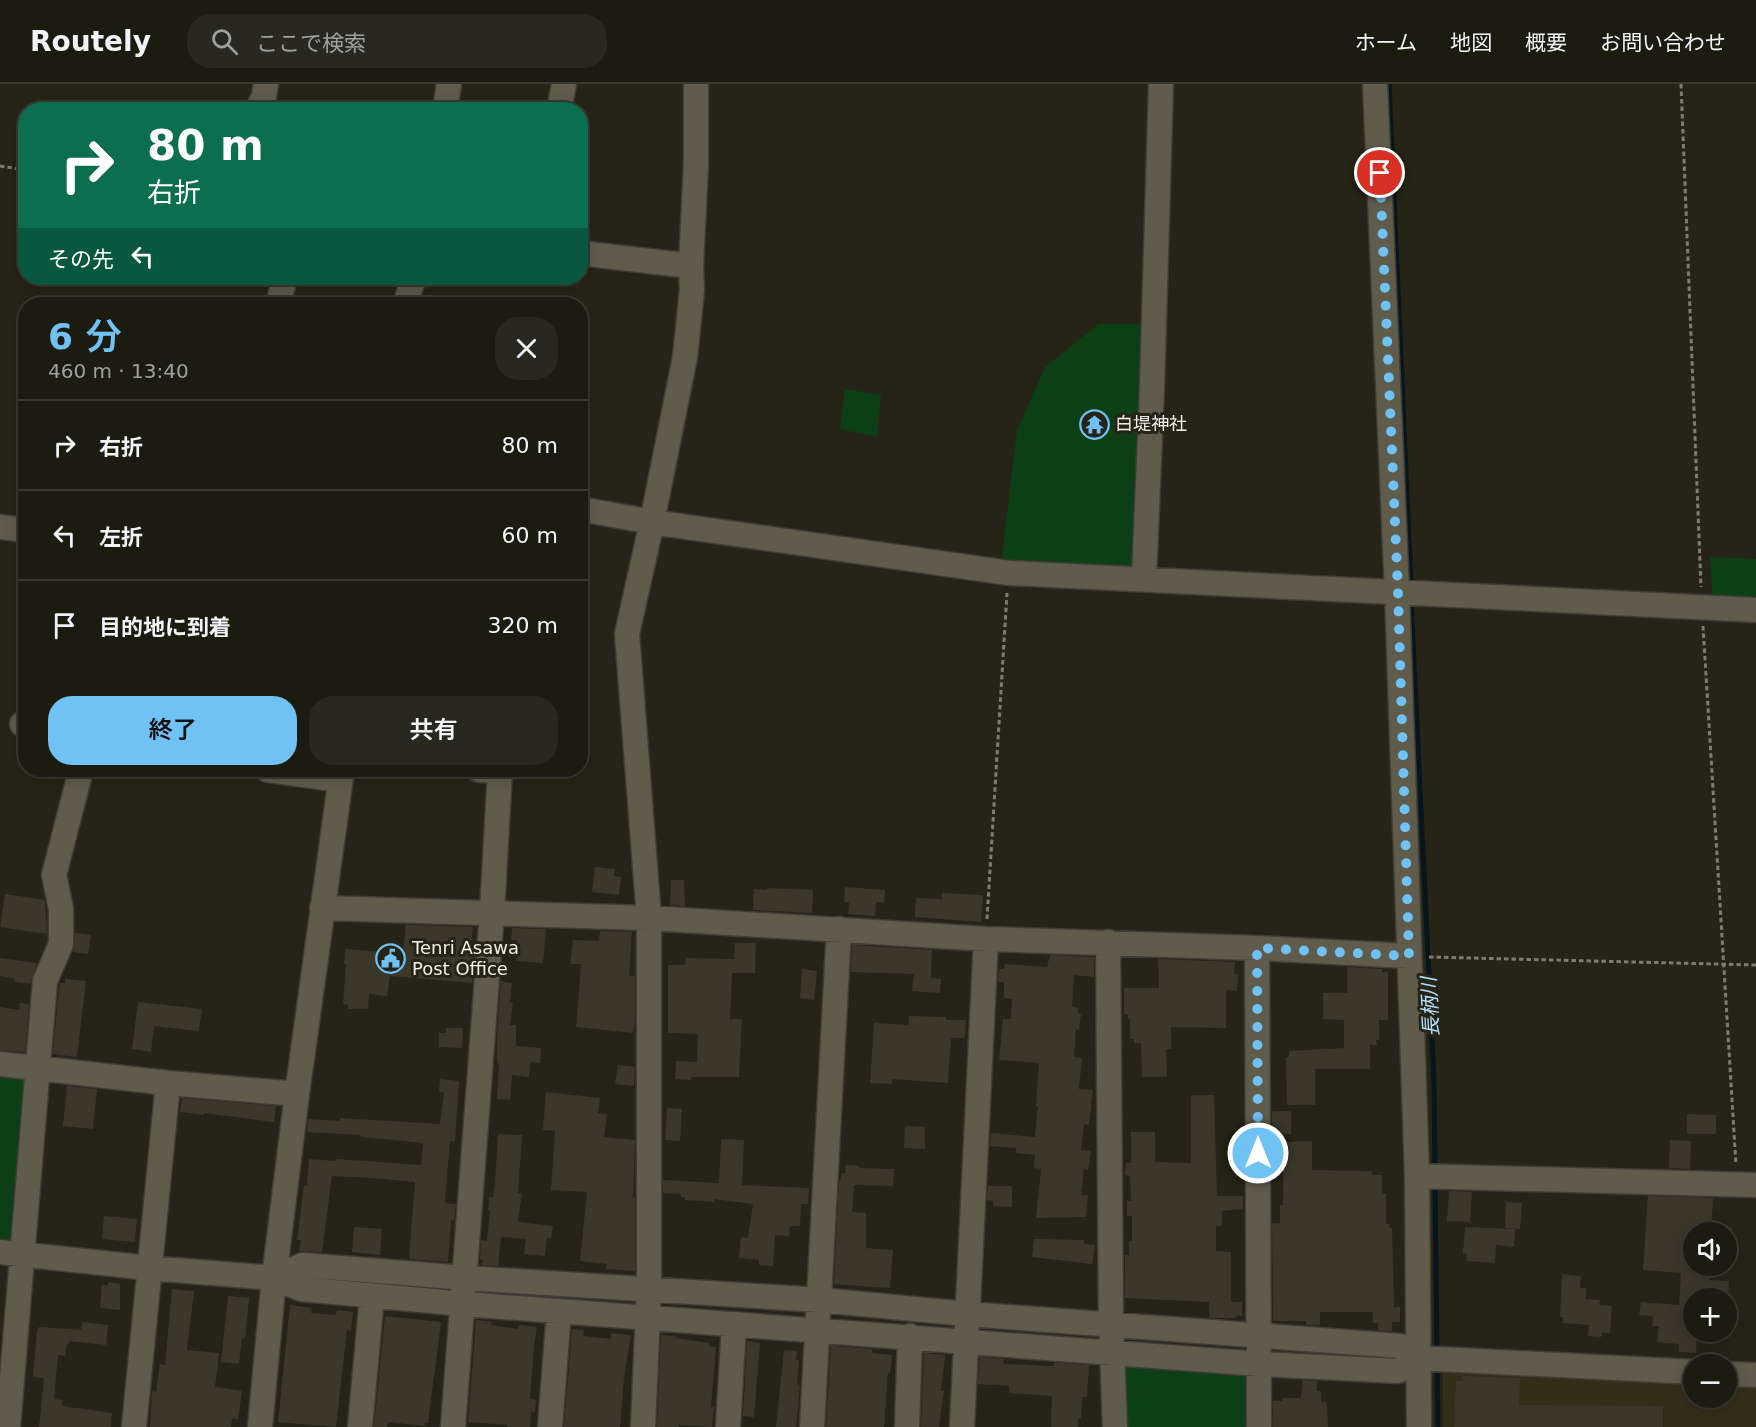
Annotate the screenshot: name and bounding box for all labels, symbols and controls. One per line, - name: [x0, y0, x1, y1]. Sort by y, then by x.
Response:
- search box: [187, 14, 607, 68]
- text: Routely: [30, 25, 151, 58]
- icon: search: [208, 25, 241, 58]
- text: ここで検索: [256, 31, 366, 56]
- text: ホーム: [1355, 31, 1417, 55]
- text: 地図: [1450, 31, 1492, 55]
- text: 概要: [1525, 31, 1567, 55]
- text: お問い合わせ: [1600, 31, 1726, 55]
- text: 80 m: [147, 121, 264, 170]
- icon: right: [48, 126, 126, 204]
- pin: [1354, 147, 1405, 198]
- icon: arrive: [1363, 156, 1396, 189]
- text: 右折: [147, 177, 201, 208]
- icon: left: [126, 240, 159, 273]
- text: その先: [48, 247, 114, 272]
- text: 6 分: [48, 316, 122, 357]
- button: close: [495, 317, 558, 380]
- text: 460 m · 13:40: [48, 359, 189, 383]
- temple icon: 白堤神社: [1078, 408, 1110, 440]
- place label: 白堤神社: [1115, 413, 1187, 434]
- icon: right: [48, 429, 81, 462]
- text: 80 m: [502, 433, 558, 458]
- text: 右折: [99, 435, 143, 460]
- icon: left: [48, 519, 81, 552]
- text: 60 m: [502, 523, 558, 548]
- text: 左折: [99, 525, 143, 550]
- icon: arrive: [48, 609, 81, 642]
- text: 320 m: [488, 613, 558, 638]
- text: 目的地に到着: [99, 615, 231, 640]
- button: 終了: [48, 696, 297, 765]
- button: 共有: [309, 696, 558, 765]
- place label: Tenri Asawa Post Office: [411, 937, 519, 979]
- public building icon: Tenri Asawa Post Office: [375, 942, 407, 974]
- water label: 長柄川: [1416, 974, 1444, 1038]
- position arrow: [1226, 1121, 1290, 1185]
- map controls: [1683, 1222, 1737, 1408]
- button: sound: [1683, 1222, 1737, 1276]
- button: +: [1683, 1288, 1737, 1342]
- button: −: [1683, 1354, 1737, 1408]

